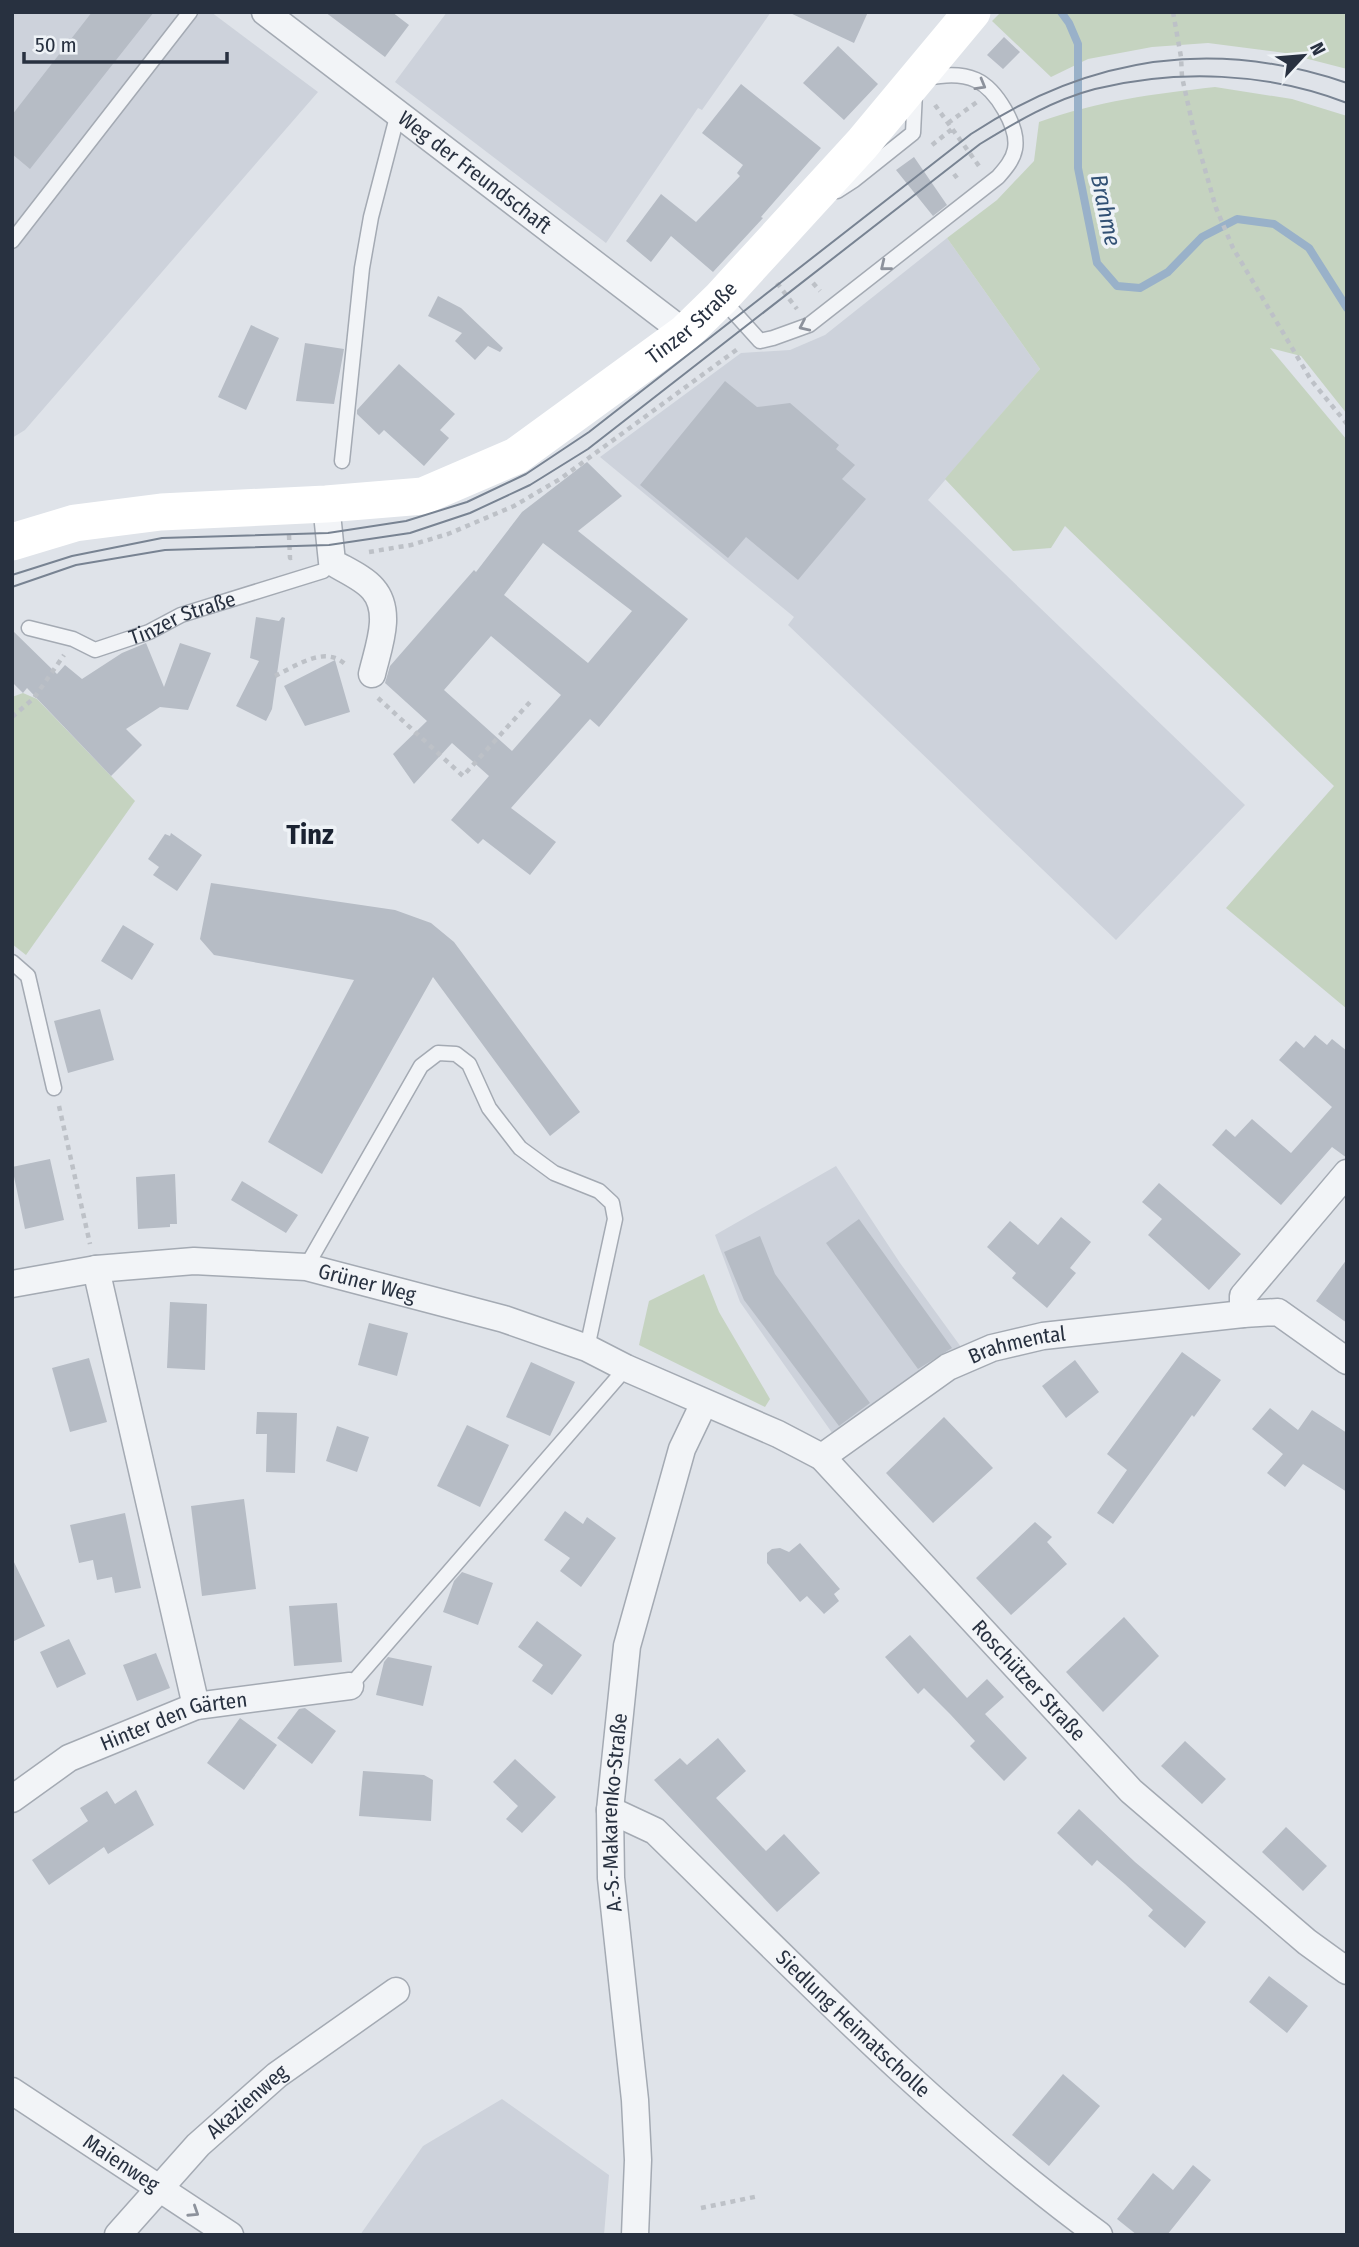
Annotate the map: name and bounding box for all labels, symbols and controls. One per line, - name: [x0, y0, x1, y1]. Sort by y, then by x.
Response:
- scale bar: [24, 21, 228, 65]
- north arrow: [1268, 21, 1338, 91]
- text: 50 m: [35, 32, 77, 58]
- text: N: [1305, 39, 1331, 59]
- one-way arrow: [973, 77, 986, 90]
- street label: Weg der Freundschaft: [393, 105, 557, 239]
- water label: Brahme: [1085, 172, 1127, 248]
- one-way arrow: [881, 258, 893, 271]
- street label: Tinzer Straße: [641, 276, 743, 370]
- one-way arrow: [799, 318, 811, 332]
- street label: Tinzer Straße: [126, 586, 239, 651]
- district label: Tinz: [286, 818, 334, 851]
- street label: Grüner Weg: [316, 1258, 419, 1308]
- street label: Brahmental: [964, 1321, 1067, 1370]
- street label: Roschützer Straße: [966, 1614, 1091, 1746]
- street label: Hinter den Gärten: [96, 1686, 249, 1757]
- street label: A.-S.-Makarenko-Straße: [597, 1712, 633, 1914]
- street label: Siedlung Heimatscholle: [770, 1944, 936, 2103]
- street label: Akazienweg: [201, 2059, 293, 2144]
- street label: Maienweg: [78, 2129, 164, 2198]
- one-way arrow: [187, 2203, 200, 2216]

